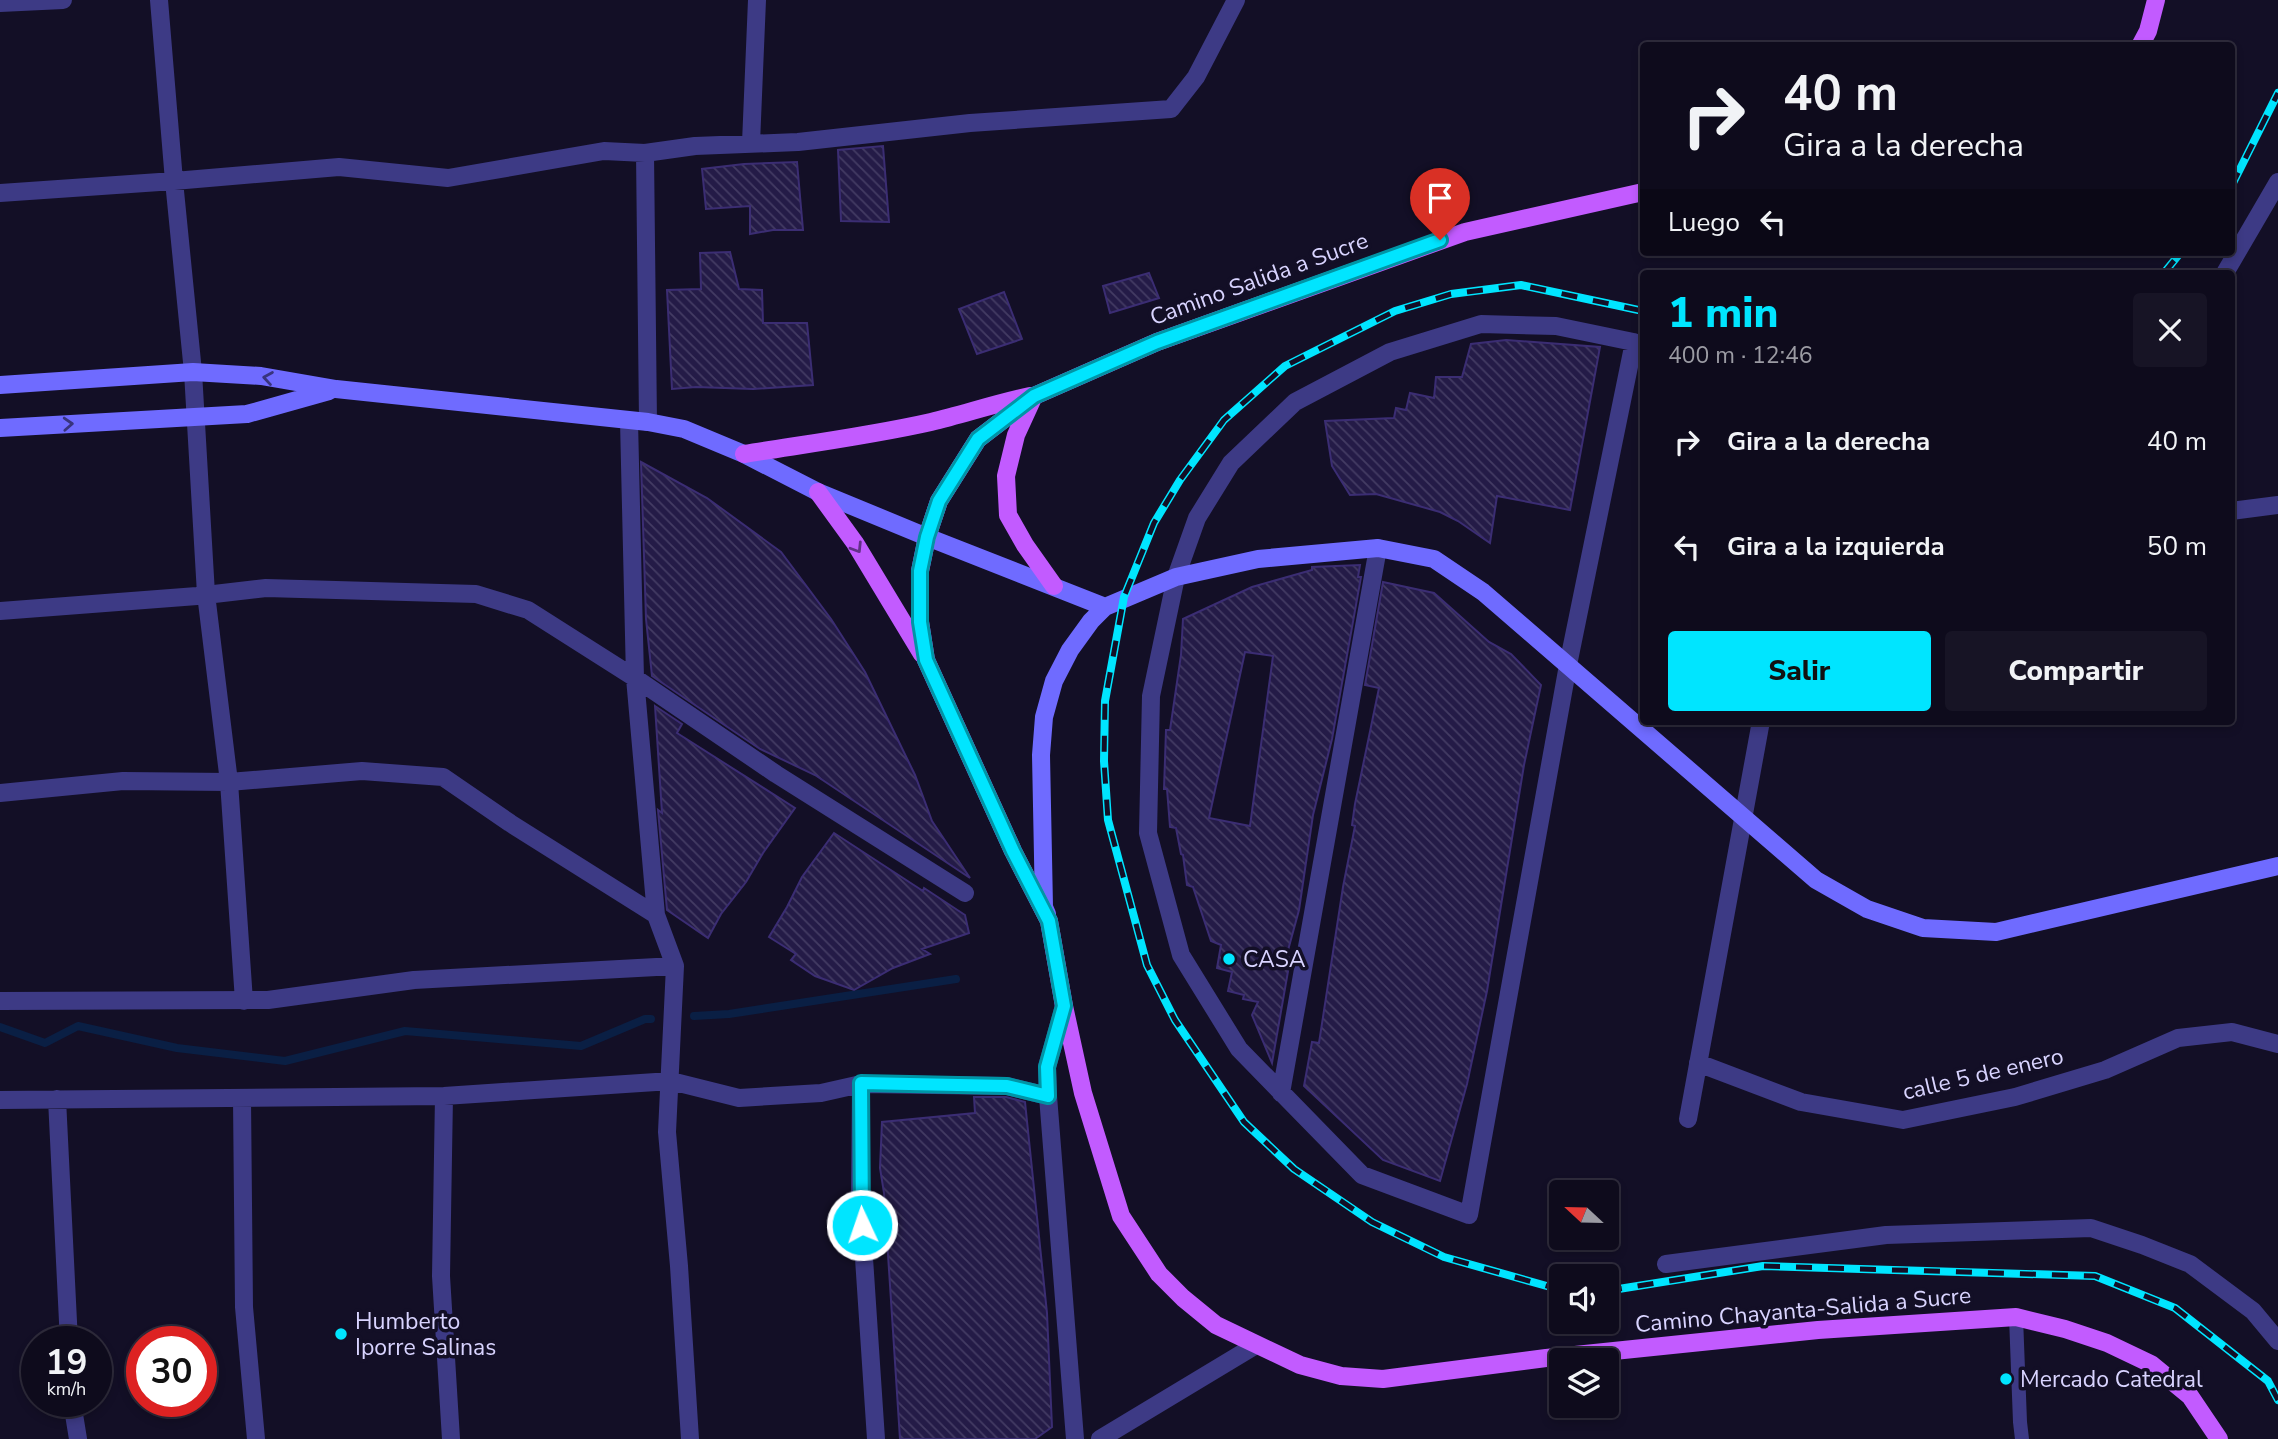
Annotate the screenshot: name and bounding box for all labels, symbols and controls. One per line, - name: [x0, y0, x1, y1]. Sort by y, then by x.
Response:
- text: 40 m: [1783, 60, 1898, 127]
- icon: right: [1668, 70, 1759, 161]
- text: Gira a la derecha: [1783, 124, 2024, 167]
- pin: [1410, 168, 1470, 240]
- icon: arrive: [1421, 179, 1459, 217]
- icon: left: [1754, 203, 1792, 241]
- text: Luego: [1668, 205, 1740, 240]
- street label: Camino Salida a Sucre: [1146, 225, 1372, 333]
- text: 1 min: [1668, 285, 1778, 342]
- button: close: [2133, 293, 2207, 367]
- text: 400 m · 12:46: [1668, 340, 1813, 371]
- one-way arrow: [262, 371, 274, 386]
- one-way arrow: [63, 416, 74, 431]
- icon: right: [1668, 423, 1706, 461]
- text: Gira a la derecha: [1727, 424, 1930, 459]
- text: 40 m: [2147, 424, 2207, 459]
- icon: left: [1668, 528, 1706, 566]
- text: Gira a la izquierda: [1727, 529, 1945, 564]
- text: 50 m: [2147, 529, 2207, 564]
- one-way arrow: [849, 540, 862, 553]
- button: Salir: [1668, 631, 1931, 711]
- button: Compartir: [1945, 631, 2207, 711]
- place label: CASA: [1243, 944, 1306, 975]
- marker: CASA: [1221, 951, 1237, 967]
- street label: calle 5 de enero: [1900, 1040, 2066, 1108]
- north arrow: [1549, 1180, 1619, 1250]
- map controls: [1549, 1180, 1619, 1418]
- position arrow: [825, 1188, 899, 1262]
- button: sound: [1549, 1264, 1619, 1334]
- street label: Camino Chayanta-Salida a Sucre: [1634, 1280, 1972, 1340]
- place label: Humberto Iporre Salinas: [355, 1306, 496, 1363]
- speed limit sign: 30: [126, 1326, 217, 1417]
- marker: Humberto Iporre Salinas: [333, 1326, 349, 1342]
- text: 19: [45, 1339, 88, 1386]
- button: layers: [1549, 1348, 1619, 1418]
- place label: Mercado Catedral: [2020, 1364, 2203, 1395]
- marker: Mercado Catedral: [1998, 1371, 2014, 1387]
- text: km/h: [47, 1377, 86, 1401]

